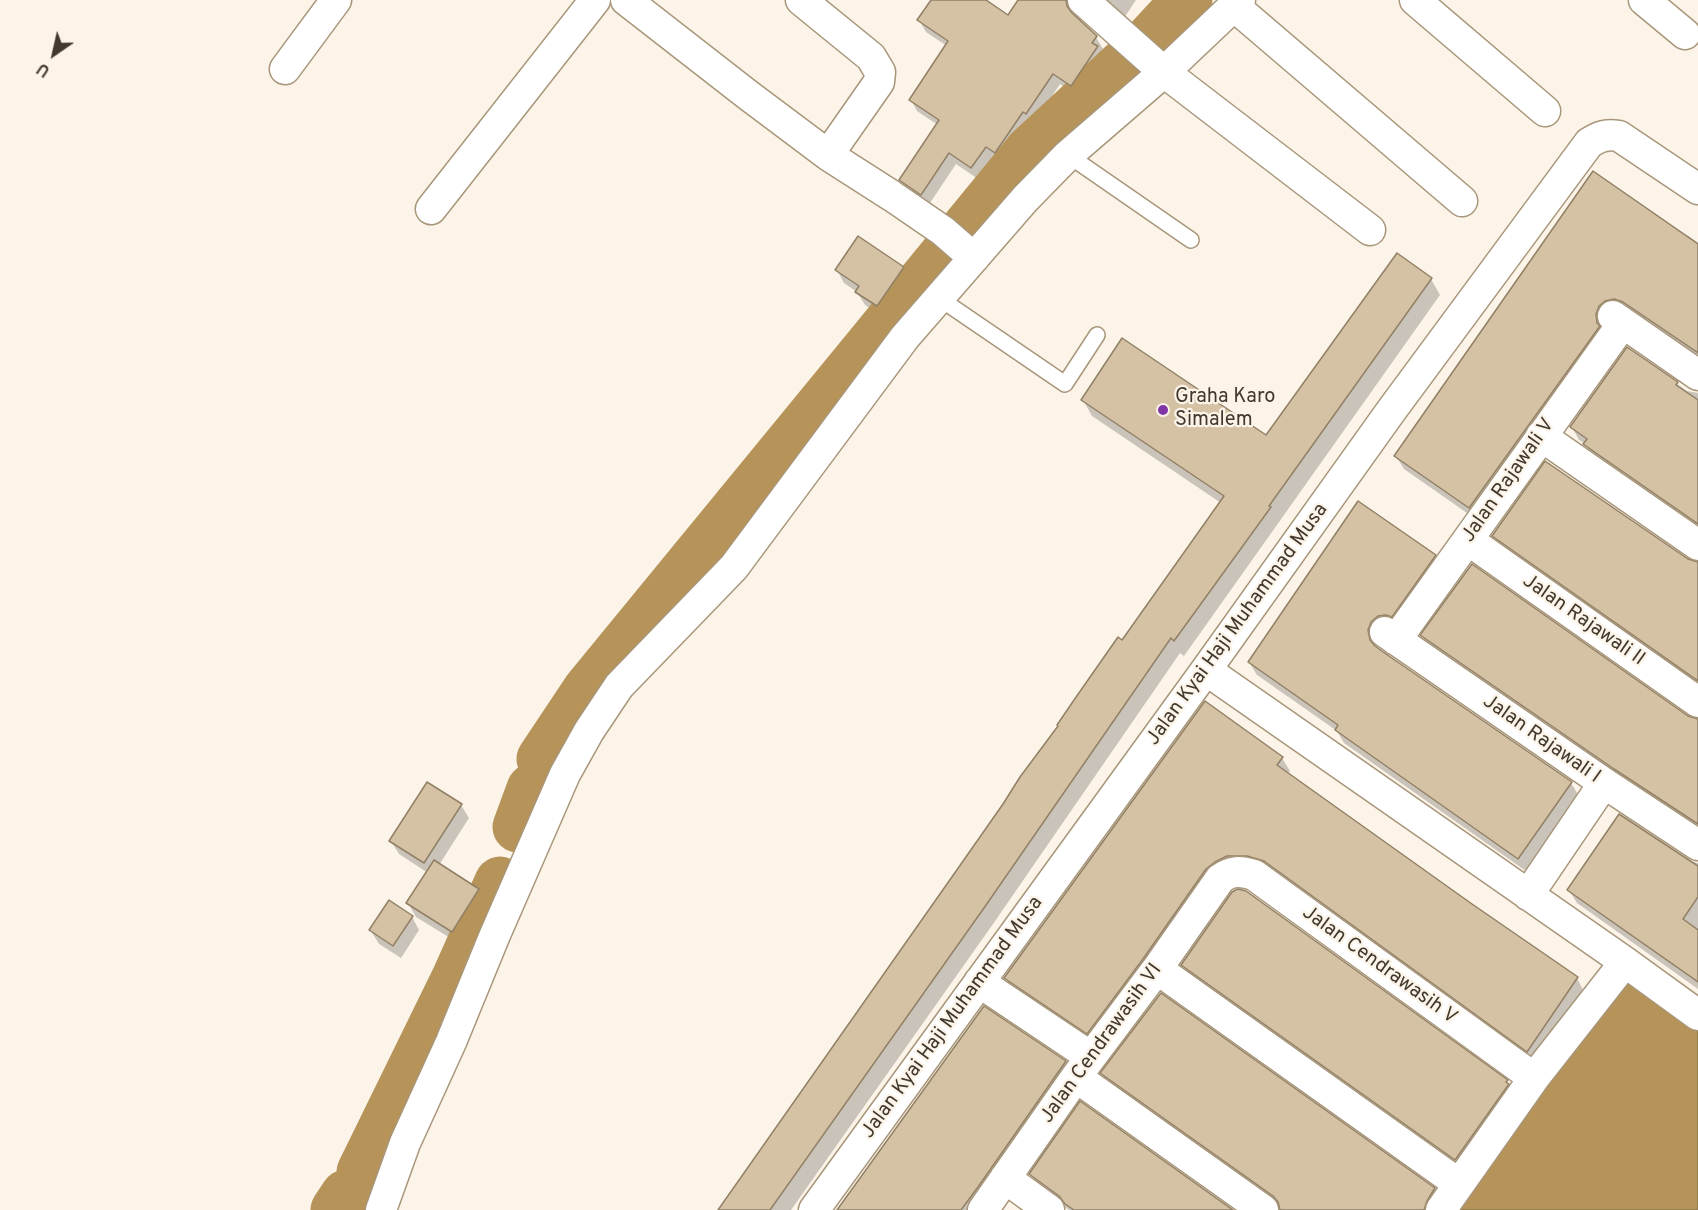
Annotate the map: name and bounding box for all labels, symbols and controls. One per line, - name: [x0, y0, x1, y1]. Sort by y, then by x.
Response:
- north arrow: [24, 24, 84, 84]
- text: U: [34, 57, 54, 80]
- place label: Graha Karo Simalem: [1175, 386, 1275, 433]
- marker: Graha Karo Simalem: [1156, 403, 1170, 417]
- street label: Jalan Rajawali V: [1457, 414, 1561, 548]
- street label: Jalan Kyai Haji Muhammad Musa: [1142, 499, 1334, 751]
- street label: Jalan Rajawali II: [1517, 570, 1649, 672]
- street label: Jalan Rajawali I: [1477, 690, 1605, 790]
- street label: Jalan Kyai Haji Muhammad Musa: [857, 892, 1049, 1144]
- street label: Jalan Cendrawasih V: [1297, 902, 1461, 1030]
- street label: Jalan Cendrawasih VI: [1036, 959, 1168, 1129]

